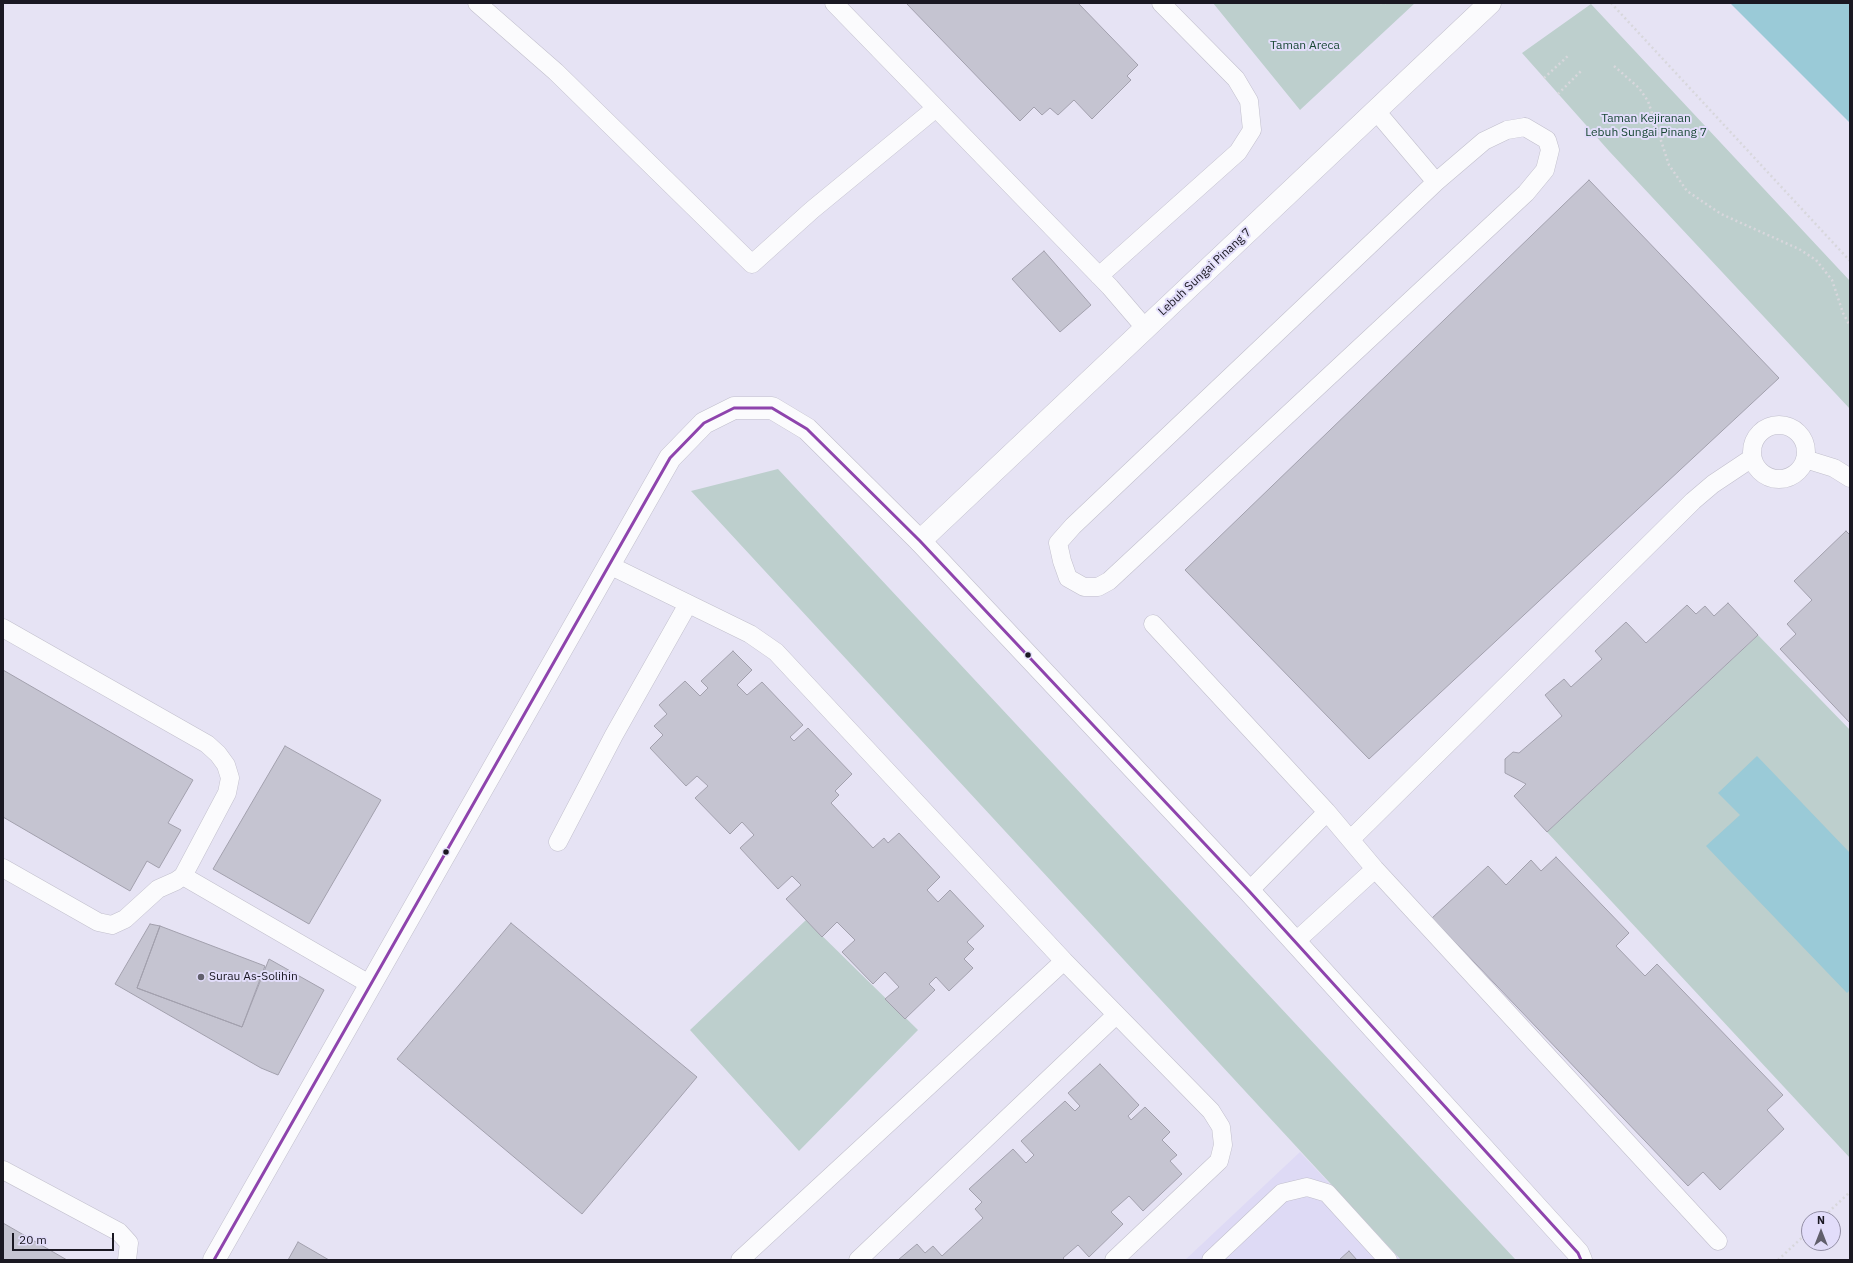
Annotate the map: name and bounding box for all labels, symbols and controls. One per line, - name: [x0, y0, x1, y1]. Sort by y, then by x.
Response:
- park label: Taman Areca: [1270, 39, 1340, 53]
- park label: Taman Kejiranan Lebuh Sungai Pinang 7: [1585, 112, 1707, 140]
- street label: Lebuh Sungai Pinang 7: [1156, 225, 1254, 319]
- unlabelled marker: [1023, 650, 1033, 660]
- unlabelled marker: [441, 847, 451, 857]
- place label: Surau As-Solihin: [209, 970, 298, 984]
- marker: Surau As-Solihin: [196, 972, 206, 982]
- north arrow: [1801, 1211, 1841, 1251]
- text: N: [1817, 1213, 1825, 1227]
- scale bar: [14, 1225, 116, 1251]
- text: 20 m: [19, 1232, 47, 1247]

